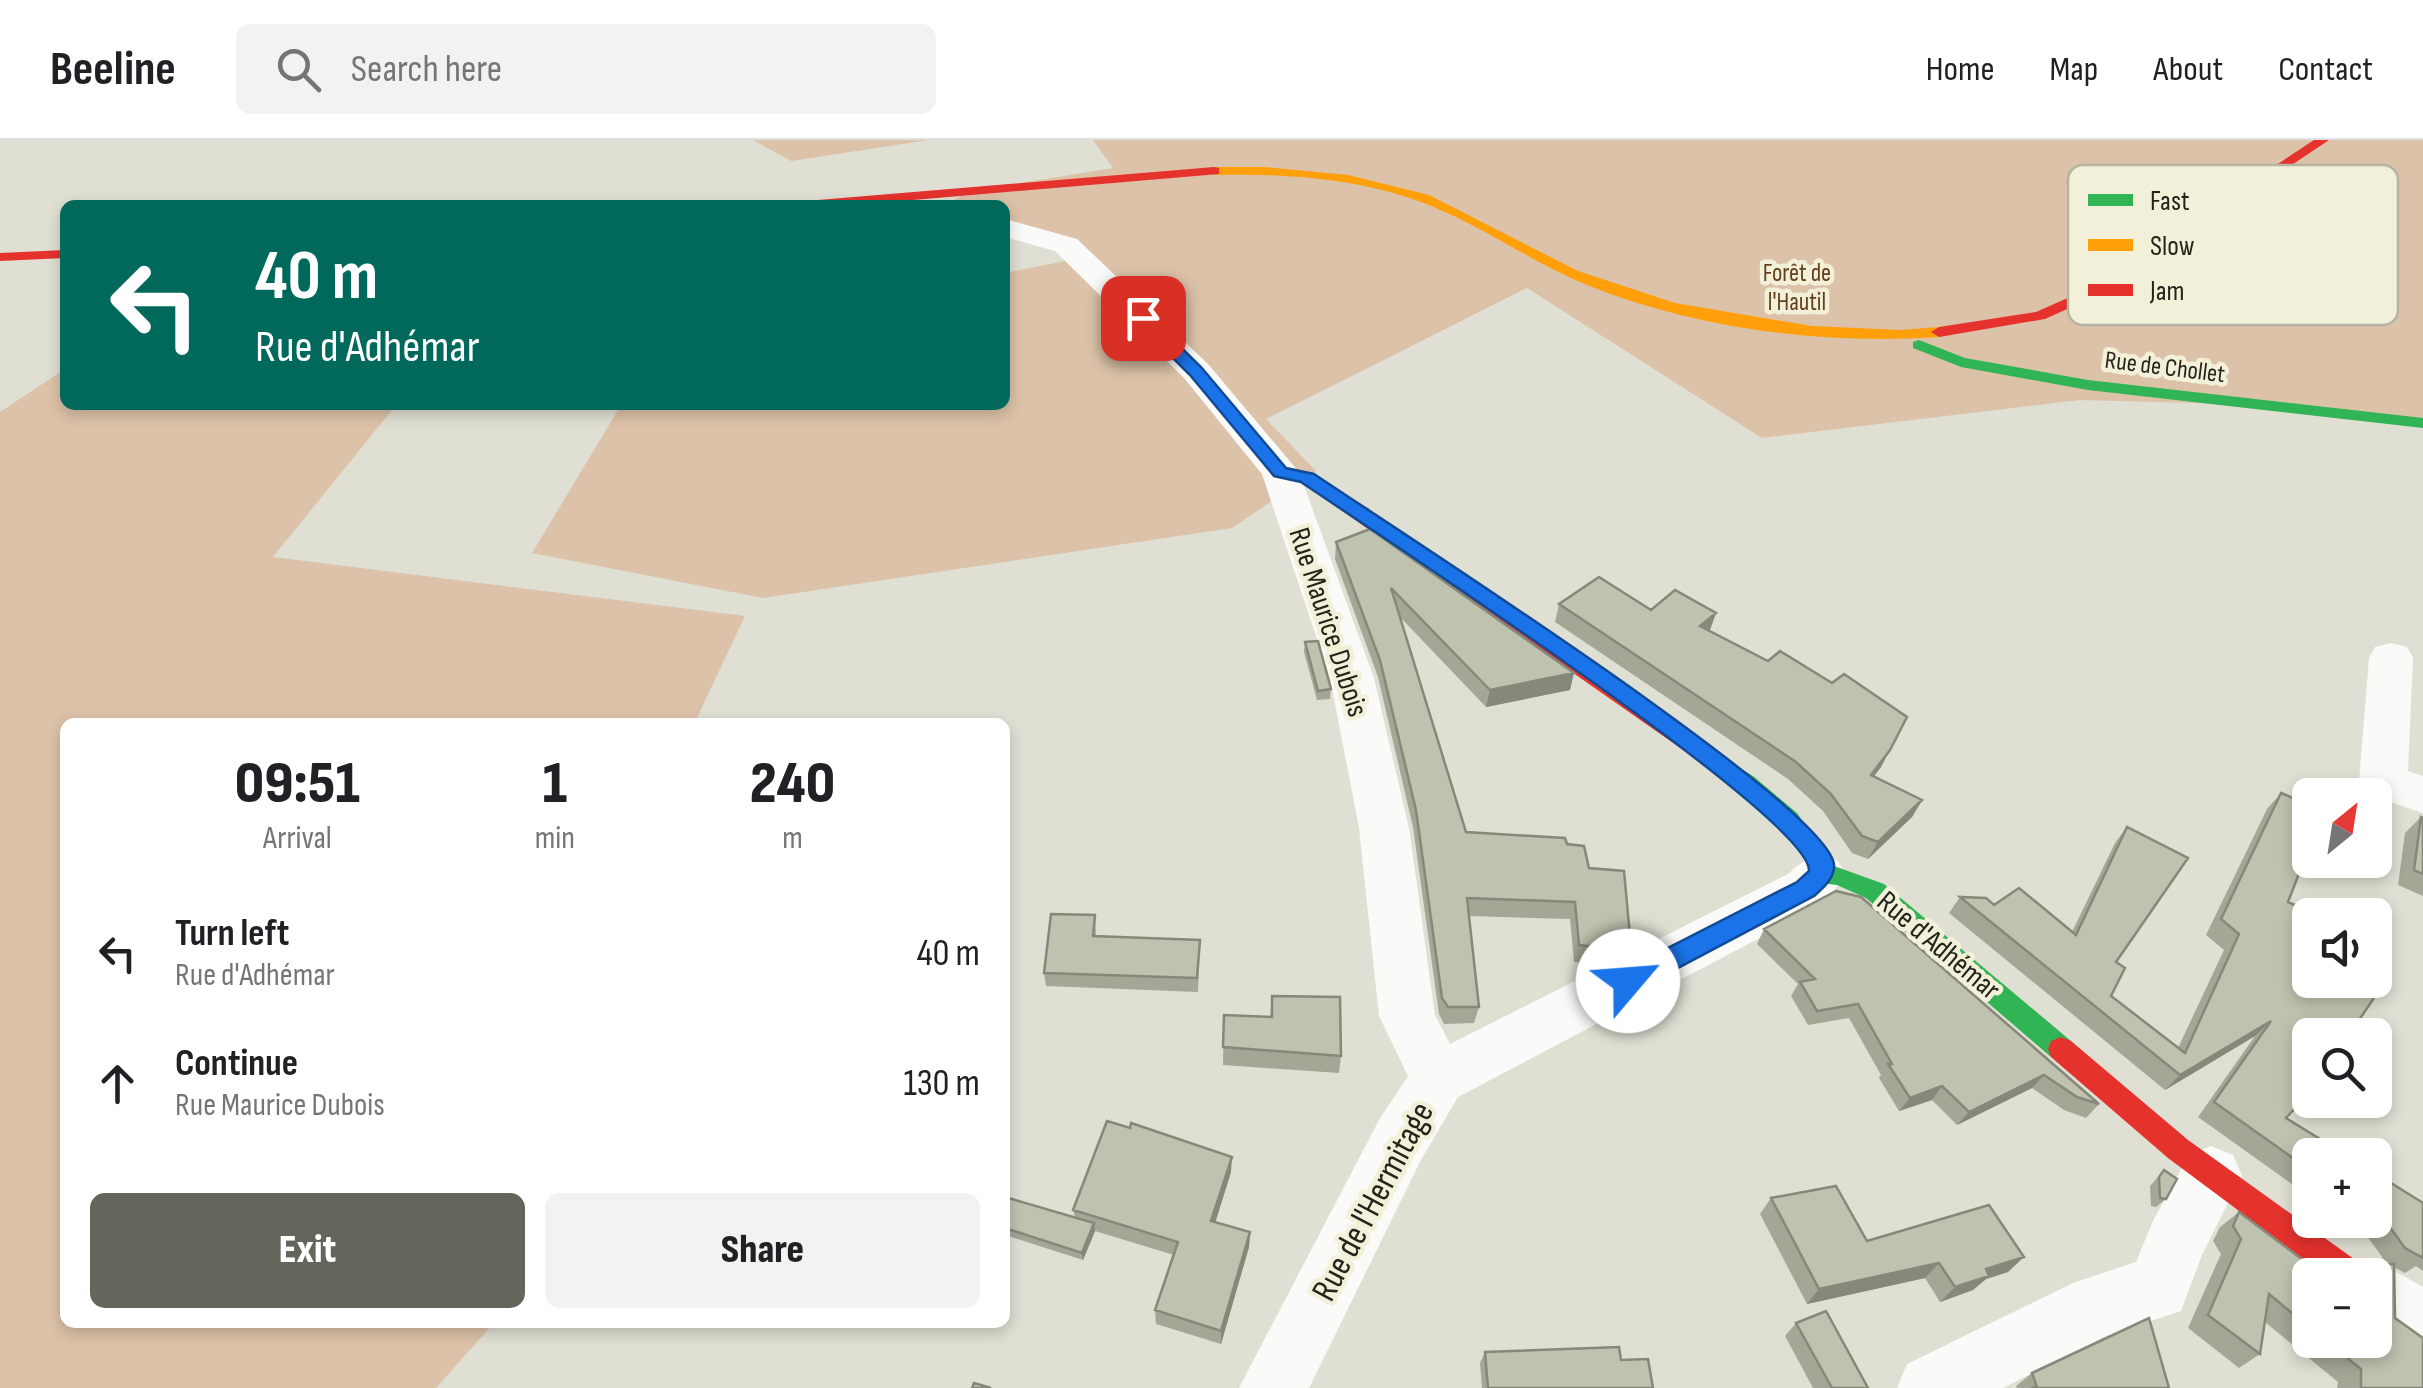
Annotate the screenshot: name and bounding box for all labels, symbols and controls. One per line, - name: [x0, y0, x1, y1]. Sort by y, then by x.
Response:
- search box: [236, 24, 936, 114]
- text: Beeline: [50, 41, 176, 98]
- icon: search: [271, 42, 326, 97]
- text: Search here: [351, 47, 502, 92]
- text: Home: [1926, 48, 1995, 91]
- text: Map: [2050, 48, 2098, 91]
- text: About: [2153, 48, 2223, 91]
- text: Contact: [2278, 48, 2373, 91]
- legend: [2068, 165, 2398, 325]
- text: Fast: [2150, 185, 2189, 218]
- text: Slow: [2150, 230, 2195, 263]
- text: 40 m: [255, 235, 378, 319]
- icon: left: [90, 240, 220, 370]
- park label: Forêt de l'Hautil: [1763, 258, 1831, 318]
- text: Jam: [2149, 275, 2185, 308]
- pin: [1101, 276, 1186, 361]
- icon: arrive: [1116, 291, 1171, 346]
- text: Rue d'Adhémar: [255, 320, 480, 375]
- street label: Rue de Chollet: [2103, 345, 2227, 390]
- street label: Rue Maurice Dubois: [1281, 523, 1376, 721]
- text: 09:51: [235, 748, 360, 820]
- text: 1: [542, 748, 567, 820]
- text: 240: [750, 748, 835, 820]
- north arrow: [2292, 778, 2392, 878]
- map controls: [2292, 778, 2392, 1358]
- text: Arrival: [263, 819, 332, 858]
- text: min: [535, 819, 575, 858]
- text: m: [782, 819, 803, 858]
- street label: Rue d'Adhémar: [1869, 884, 2008, 1008]
- button: sound: [2292, 898, 2392, 998]
- text: Turn left: [175, 911, 289, 956]
- icon: left: [90, 926, 145, 981]
- position arrow: [1576, 929, 1680, 1033]
- text: 40 m: [917, 931, 980, 976]
- text: Rue d'Adhémar: [175, 956, 335, 995]
- button: search: [2292, 1018, 2392, 1118]
- text: Continue: [175, 1041, 298, 1086]
- icon: ahead: [90, 1056, 145, 1111]
- text: 130 m: [903, 1061, 980, 1106]
- text: Rue Maurice Dubois: [175, 1086, 385, 1125]
- street label: Rue de l'Hermitage: [1303, 1095, 1444, 1309]
- button: +: [2292, 1138, 2392, 1238]
- button: Exit: [90, 1193, 525, 1308]
- button: Share: [545, 1193, 980, 1308]
- button: −: [2292, 1258, 2392, 1358]

